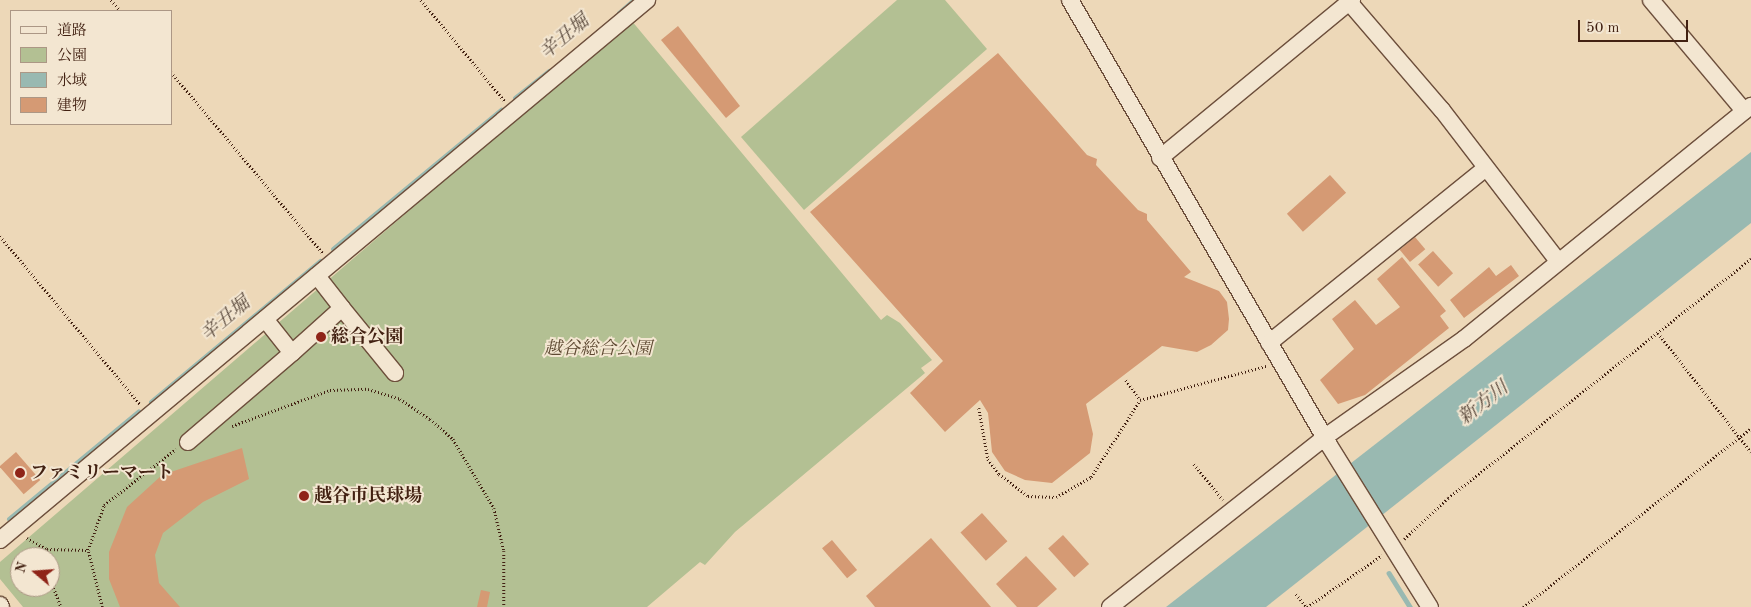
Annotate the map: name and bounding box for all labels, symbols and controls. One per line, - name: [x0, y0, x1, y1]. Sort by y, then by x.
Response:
- legend: [10, 10, 172, 125]
- scale bar: [1581, 10, 1691, 42]
- water label: 辛丑堀: [536, 11, 594, 65]
- text: 50 m: [1586, 21, 1620, 36]
- text: 道路: [57, 24, 87, 39]
- text: 公園: [57, 49, 87, 64]
- text: 水域: [57, 74, 87, 89]
- text: 建物: [57, 99, 87, 114]
- water label: 辛丑堀: [197, 293, 255, 347]
- place label: 総合公園: [331, 326, 403, 348]
- marker: 総合公園: [315, 331, 327, 343]
- park label: 越谷総合公園: [544, 338, 652, 360]
- water label: 新方川: [1455, 377, 1513, 431]
- place label: ファミリーマート: [30, 462, 174, 484]
- marker: ファミリーマート: [14, 467, 26, 479]
- place label: 越谷市民球場: [314, 485, 422, 507]
- marker: 越谷市民球場: [298, 490, 310, 502]
- north arrow: [10, 547, 60, 597]
- text: N: [13, 560, 30, 575]

